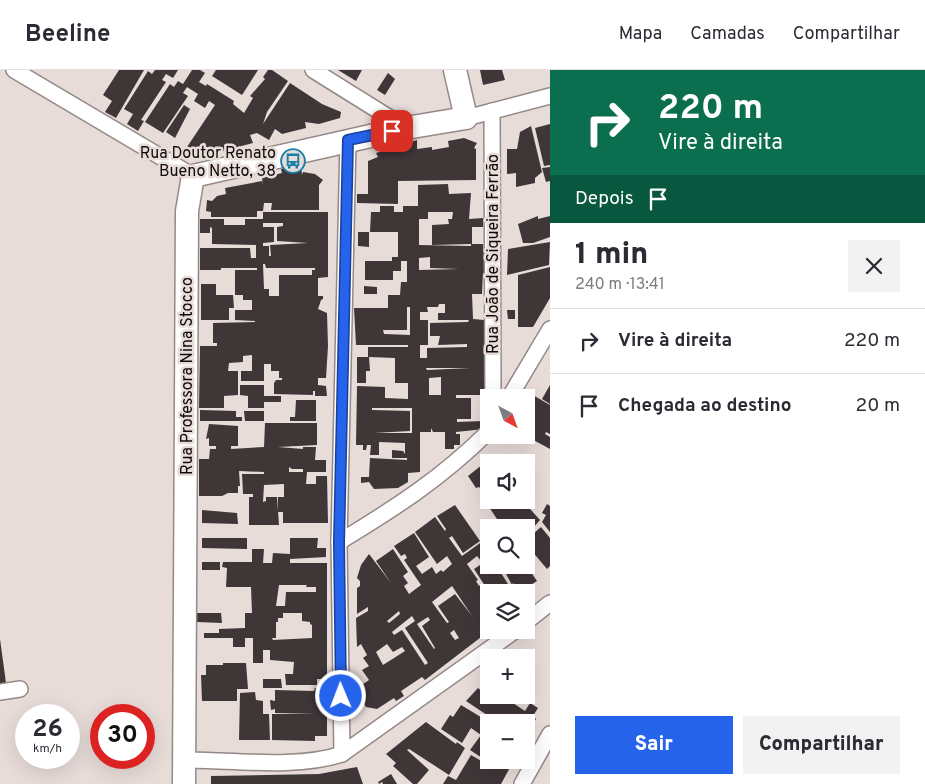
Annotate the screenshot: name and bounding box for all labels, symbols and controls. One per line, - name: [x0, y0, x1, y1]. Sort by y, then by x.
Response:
- text: Beeline: [25, 20, 110, 50]
- text: Mapa: [619, 23, 662, 46]
- text: Camadas: [690, 23, 765, 46]
- text: Compartilhar: [793, 23, 900, 46]
- text: 220 m: [658, 87, 763, 131]
- icon: right: [575, 90, 640, 155]
- pin: [371, 110, 413, 152]
- icon: arrive: [378, 117, 406, 145]
- text: Vire à direita: [658, 130, 783, 157]
- place label: Rua Doutor Renato Bueno Netto, 38: [140, 144, 276, 182]
- bus stop icon: Rua Doutor Renato Bueno Netto, 38: [280, 148, 306, 174]
- street label: Rua João de Siqueira Ferrão: [484, 154, 504, 354]
- icon: arrive: [644, 185, 672, 213]
- text: Depois: [575, 187, 634, 211]
- text: 1 min: [575, 237, 648, 274]
- button: close: [848, 240, 900, 292]
- text: 240 m · 13:41: [575, 275, 665, 295]
- street label: Rua Professora Nina Stocco: [178, 277, 198, 475]
- icon: right: [575, 327, 603, 355]
- text: Vire à direita: [618, 329, 732, 353]
- text: 220 m: [844, 329, 900, 353]
- north arrow: [480, 389, 535, 444]
- map controls: [480, 389, 535, 769]
- icon: arrive: [575, 392, 603, 420]
- text: Chegada ao destino: [618, 394, 792, 418]
- text: 20 m: [856, 394, 900, 418]
- button: sound: [480, 454, 535, 509]
- button: search: [480, 519, 535, 574]
- button: layers: [480, 584, 535, 639]
- button: +: [480, 649, 535, 704]
- position arrow: [314, 669, 366, 721]
- speed limit sign: 30: [90, 704, 155, 769]
- text: 26: [32, 714, 63, 746]
- button: −: [480, 714, 535, 769]
- button: Sair: [575, 716, 733, 774]
- button: Compartilhar: [743, 716, 900, 774]
- text: km/h: [33, 741, 62, 757]

